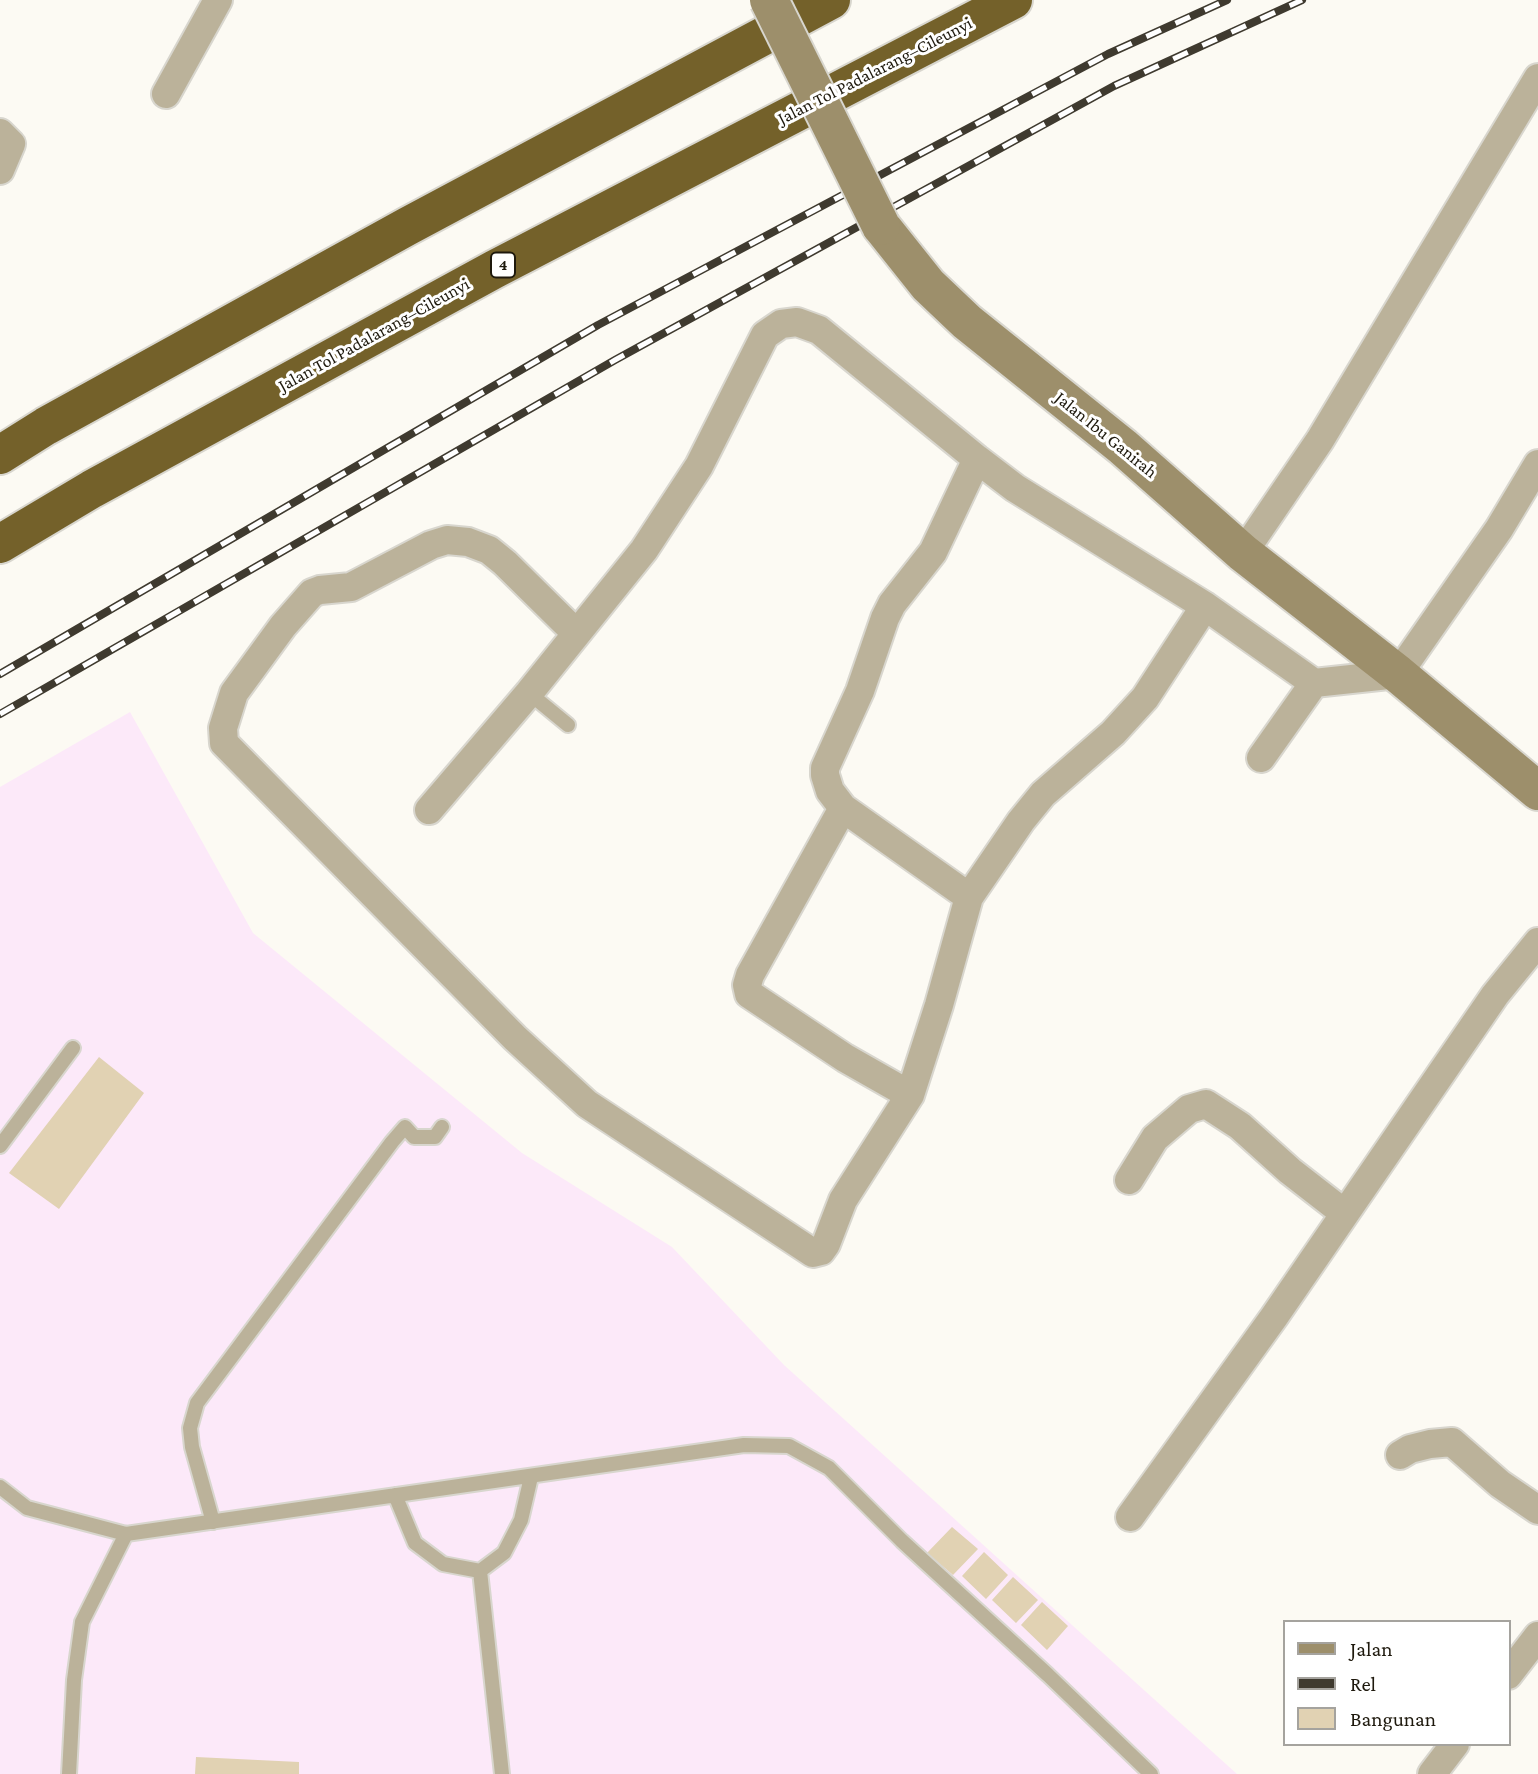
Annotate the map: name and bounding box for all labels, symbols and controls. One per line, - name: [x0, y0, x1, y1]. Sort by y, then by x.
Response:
- street label: Jalan Tol Padalarang–Cileunyi: [774, 12, 976, 130]
- road number: 4: [491, 252, 515, 278]
- street label: Jalan Tol Padalarang–Cileunyi: [274, 273, 474, 397]
- street label: Jalan Ibu Ganirah: [1050, 387, 1162, 483]
- legend: [1282, 1620, 1510, 1746]
- text: Jalan: [1350, 1637, 1392, 1661]
- text: Rel: [1350, 1672, 1376, 1696]
- text: Bangunan: [1350, 1707, 1436, 1731]

